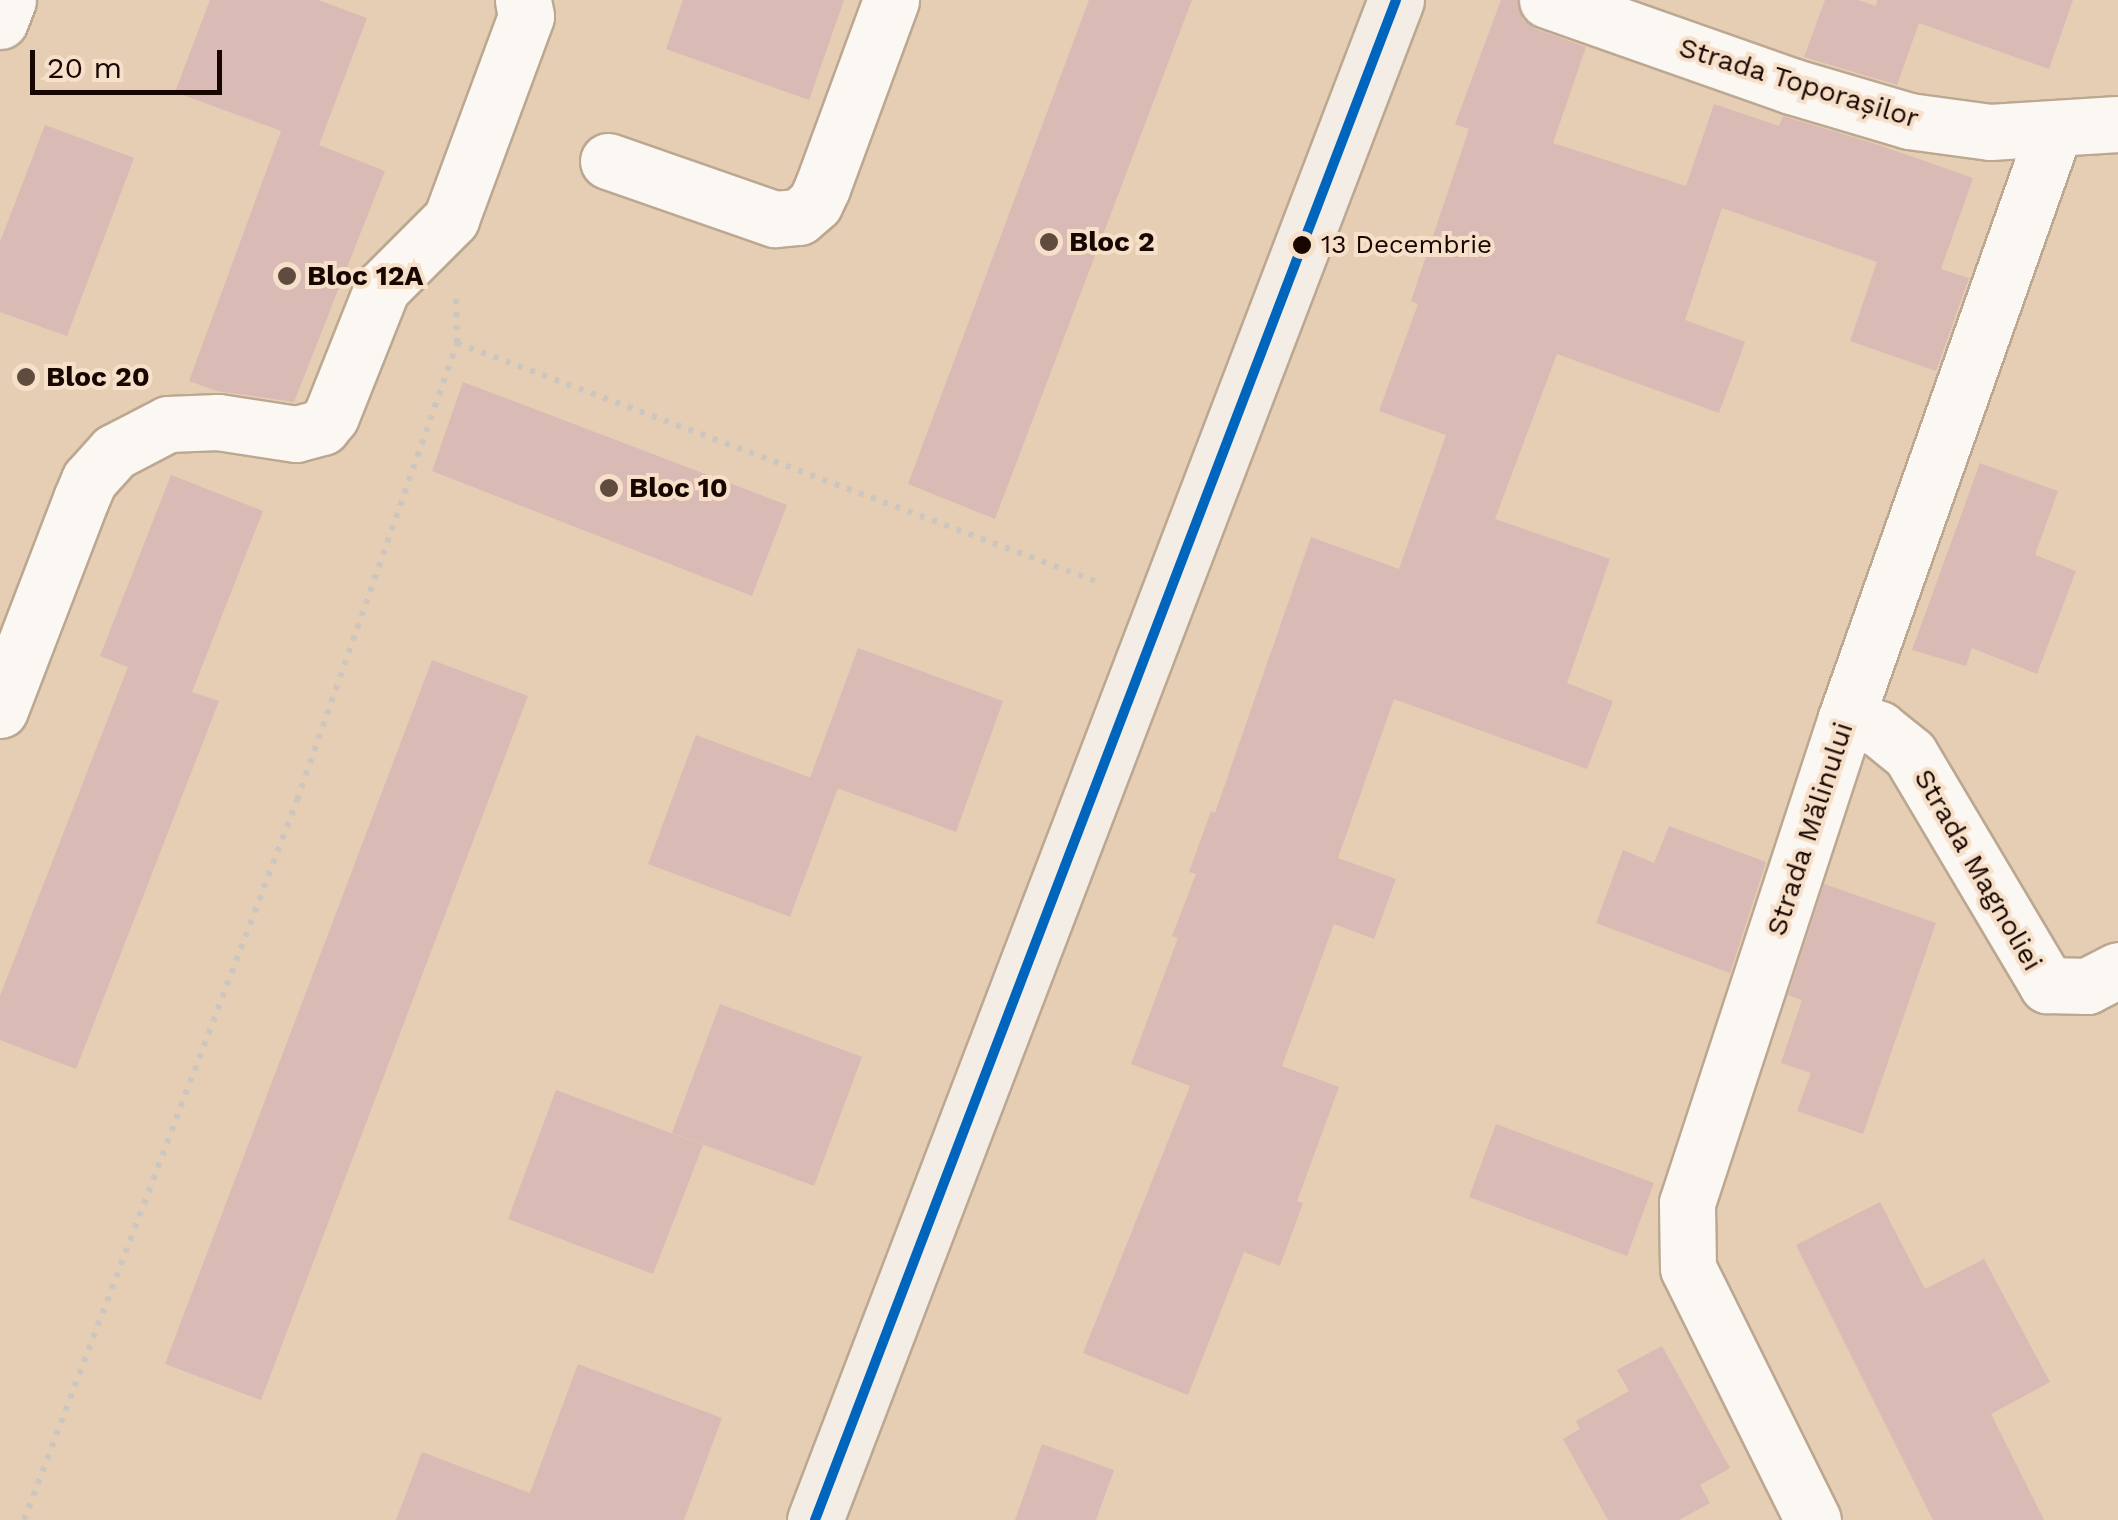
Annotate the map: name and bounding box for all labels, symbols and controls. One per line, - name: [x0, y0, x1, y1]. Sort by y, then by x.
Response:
- scale bar: [35, 30, 228, 92]
- street label: Strada Toporașilor: [1674, 30, 1924, 136]
- text: 20 m: [47, 50, 122, 85]
- place label: Bloc 2: [1069, 225, 1155, 259]
- place label: 13 Decembrie: [1321, 229, 1492, 261]
- marker: Bloc 2: [1038, 231, 1060, 253]
- marker: 13 Decembrie: [1292, 235, 1312, 255]
- place label: Bloc 12A: [307, 259, 424, 293]
- marker: Bloc 12A: [276, 265, 298, 287]
- place label: Bloc 20: [46, 360, 150, 394]
- marker: Bloc 20: [15, 366, 37, 388]
- place label: Bloc 10: [629, 471, 728, 505]
- marker: Bloc 10: [598, 477, 620, 499]
- street label: Strada Mălinului: [1760, 718, 1860, 940]
- street label: Strada Magnoliei: [1907, 763, 2049, 977]

